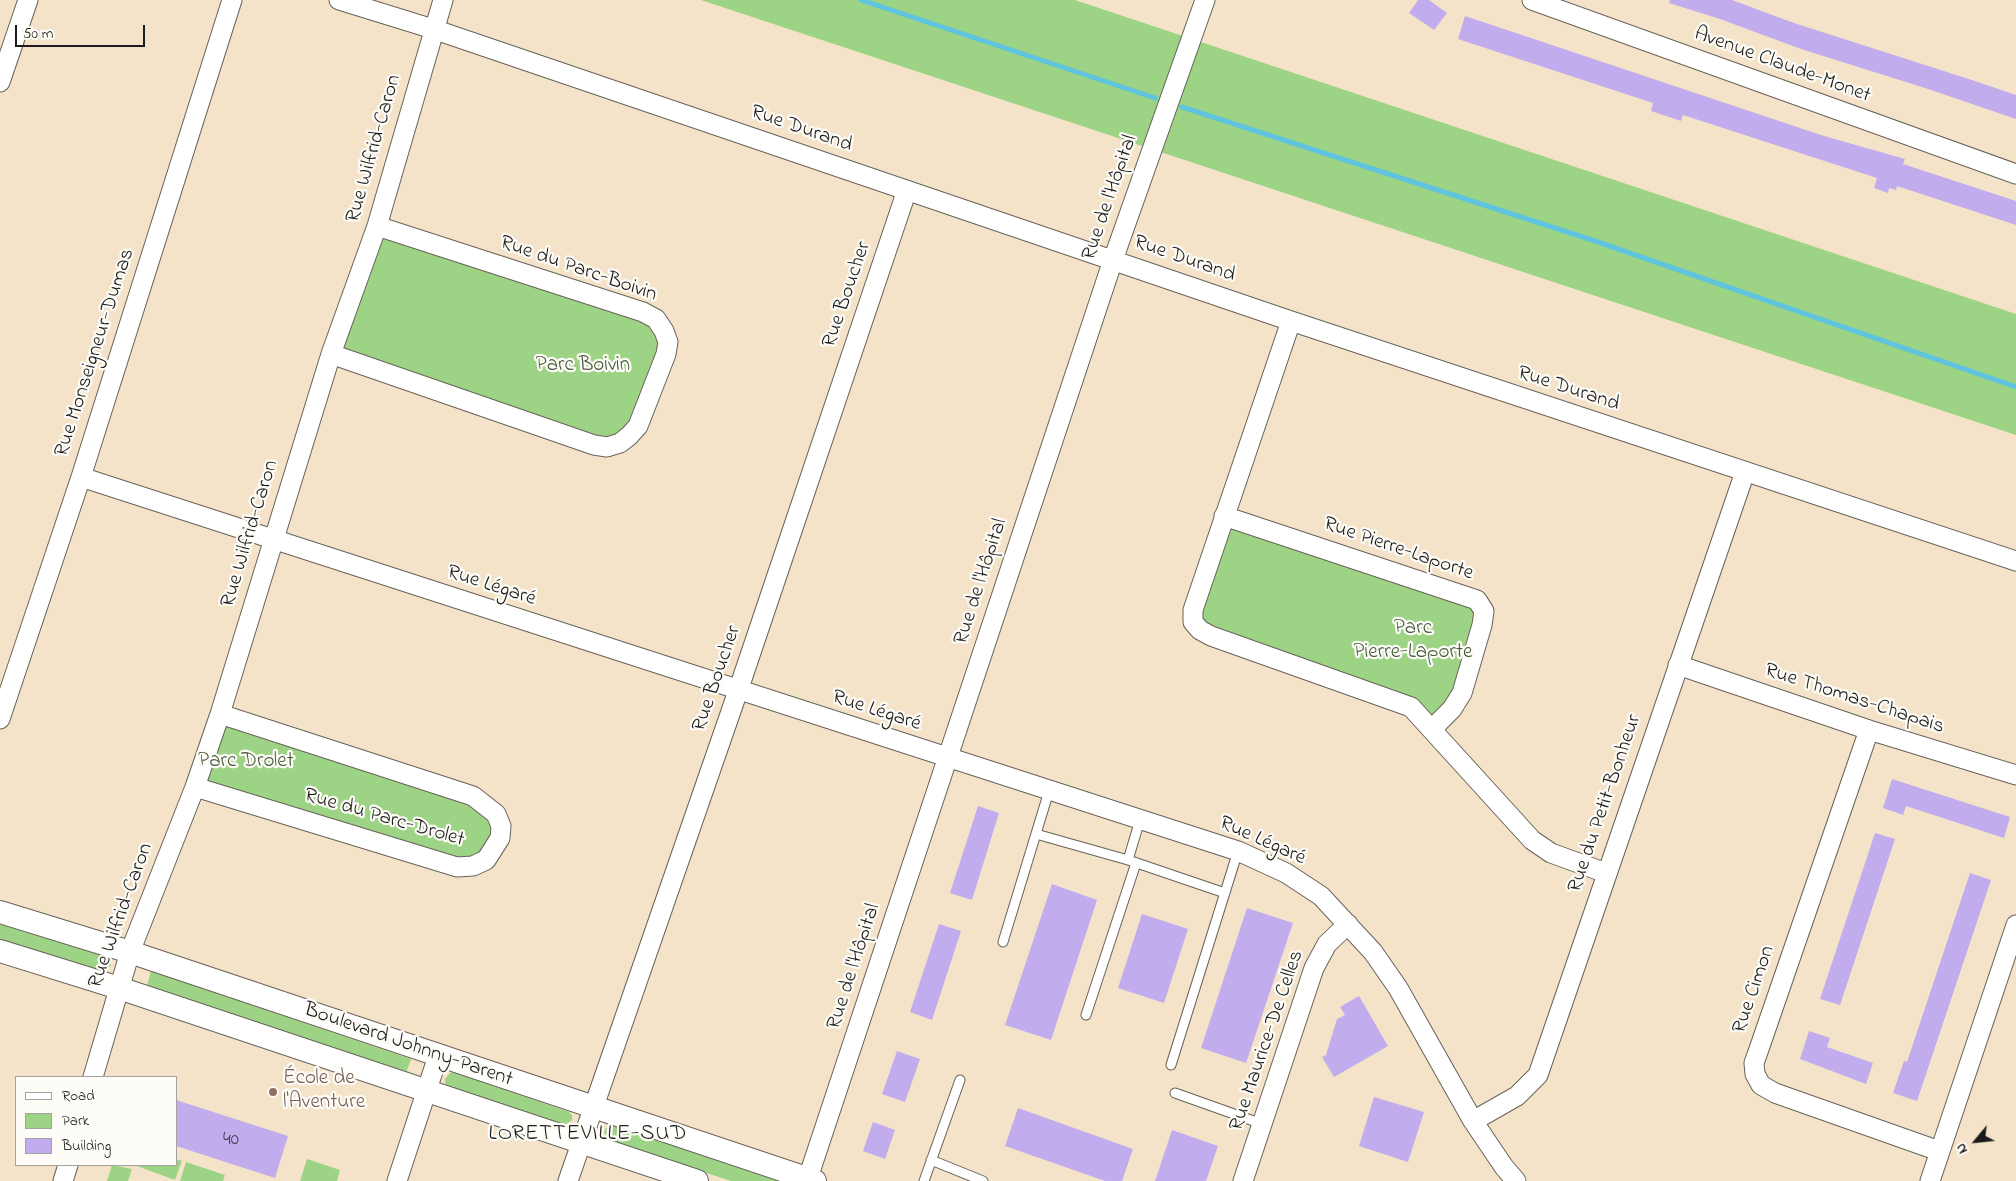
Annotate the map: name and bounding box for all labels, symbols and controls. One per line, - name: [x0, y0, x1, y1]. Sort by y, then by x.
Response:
- scale bar: [18, 15, 148, 47]
- street label: Avenue Claude-Monet: [1690, 22, 1874, 110]
- text: 50 m: [23, 23, 53, 45]
- street label: Rue Wilfrid-Caron: [342, 72, 408, 226]
- street label: Rue Durand: [747, 101, 855, 159]
- street label: Rue de l'Hôpital: [1078, 132, 1144, 264]
- street label: Rue du Parc-Boivin: [496, 231, 660, 309]
- street label: Rue Durand: [1130, 231, 1238, 289]
- street label: Rue Boucher: [818, 239, 878, 351]
- street label: Rue Monseigneur-Dumas: [50, 246, 142, 460]
- park label: Parc Boivin: [536, 354, 630, 380]
- street label: Rue Durand: [1514, 362, 1622, 418]
- street label: Rue Wilfrid-Caron: [217, 457, 285, 611]
- street label: Rue Pierre-Laporte: [1320, 513, 1476, 587]
- street label: Rue de l'Hôpital: [950, 516, 1014, 648]
- street label: Rue Légaré: [443, 561, 539, 613]
- park label: Parc Pierre-Laporte: [1354, 617, 1472, 667]
- street label: Rue Boucher: [688, 623, 748, 735]
- street label: Rue Thomas-Chapais: [1761, 659, 1947, 741]
- street label: Rue Légaré: [828, 686, 924, 738]
- street label: Rue du Petit-Bonheur: [1564, 712, 1648, 896]
- park label: Parc Drolet: [198, 750, 294, 776]
- street label: Rue du Parc-Drolet: [301, 784, 467, 854]
- street label: Rue Légaré: [1215, 812, 1309, 872]
- street label: Rue Wilfrid-Caron: [84, 840, 160, 992]
- street label: Rue de l'Hôpital: [823, 901, 887, 1033]
- street label: Rue Cimon: [1728, 943, 1782, 1037]
- street label: Rue Maurice-De Celles: [1225, 947, 1311, 1135]
- street label: Boulevard Johnny-Parent: [300, 998, 516, 1094]
- place label: École de l'Aventure: [283, 1067, 365, 1117]
- legend: [15, 1076, 178, 1166]
- text: Road: [62, 1085, 95, 1107]
- marker: École de l'Aventure: [267, 1086, 279, 1098]
- text: Park: [62, 1110, 89, 1132]
- north arrow: [1951, 1116, 2001, 1166]
- district label: LORETTEVILLE-SUD: [487, 1122, 689, 1148]
- house number: 40: [223, 1130, 239, 1152]
- text: Building: [62, 1135, 111, 1157]
- text: N: [1951, 1139, 1974, 1157]

